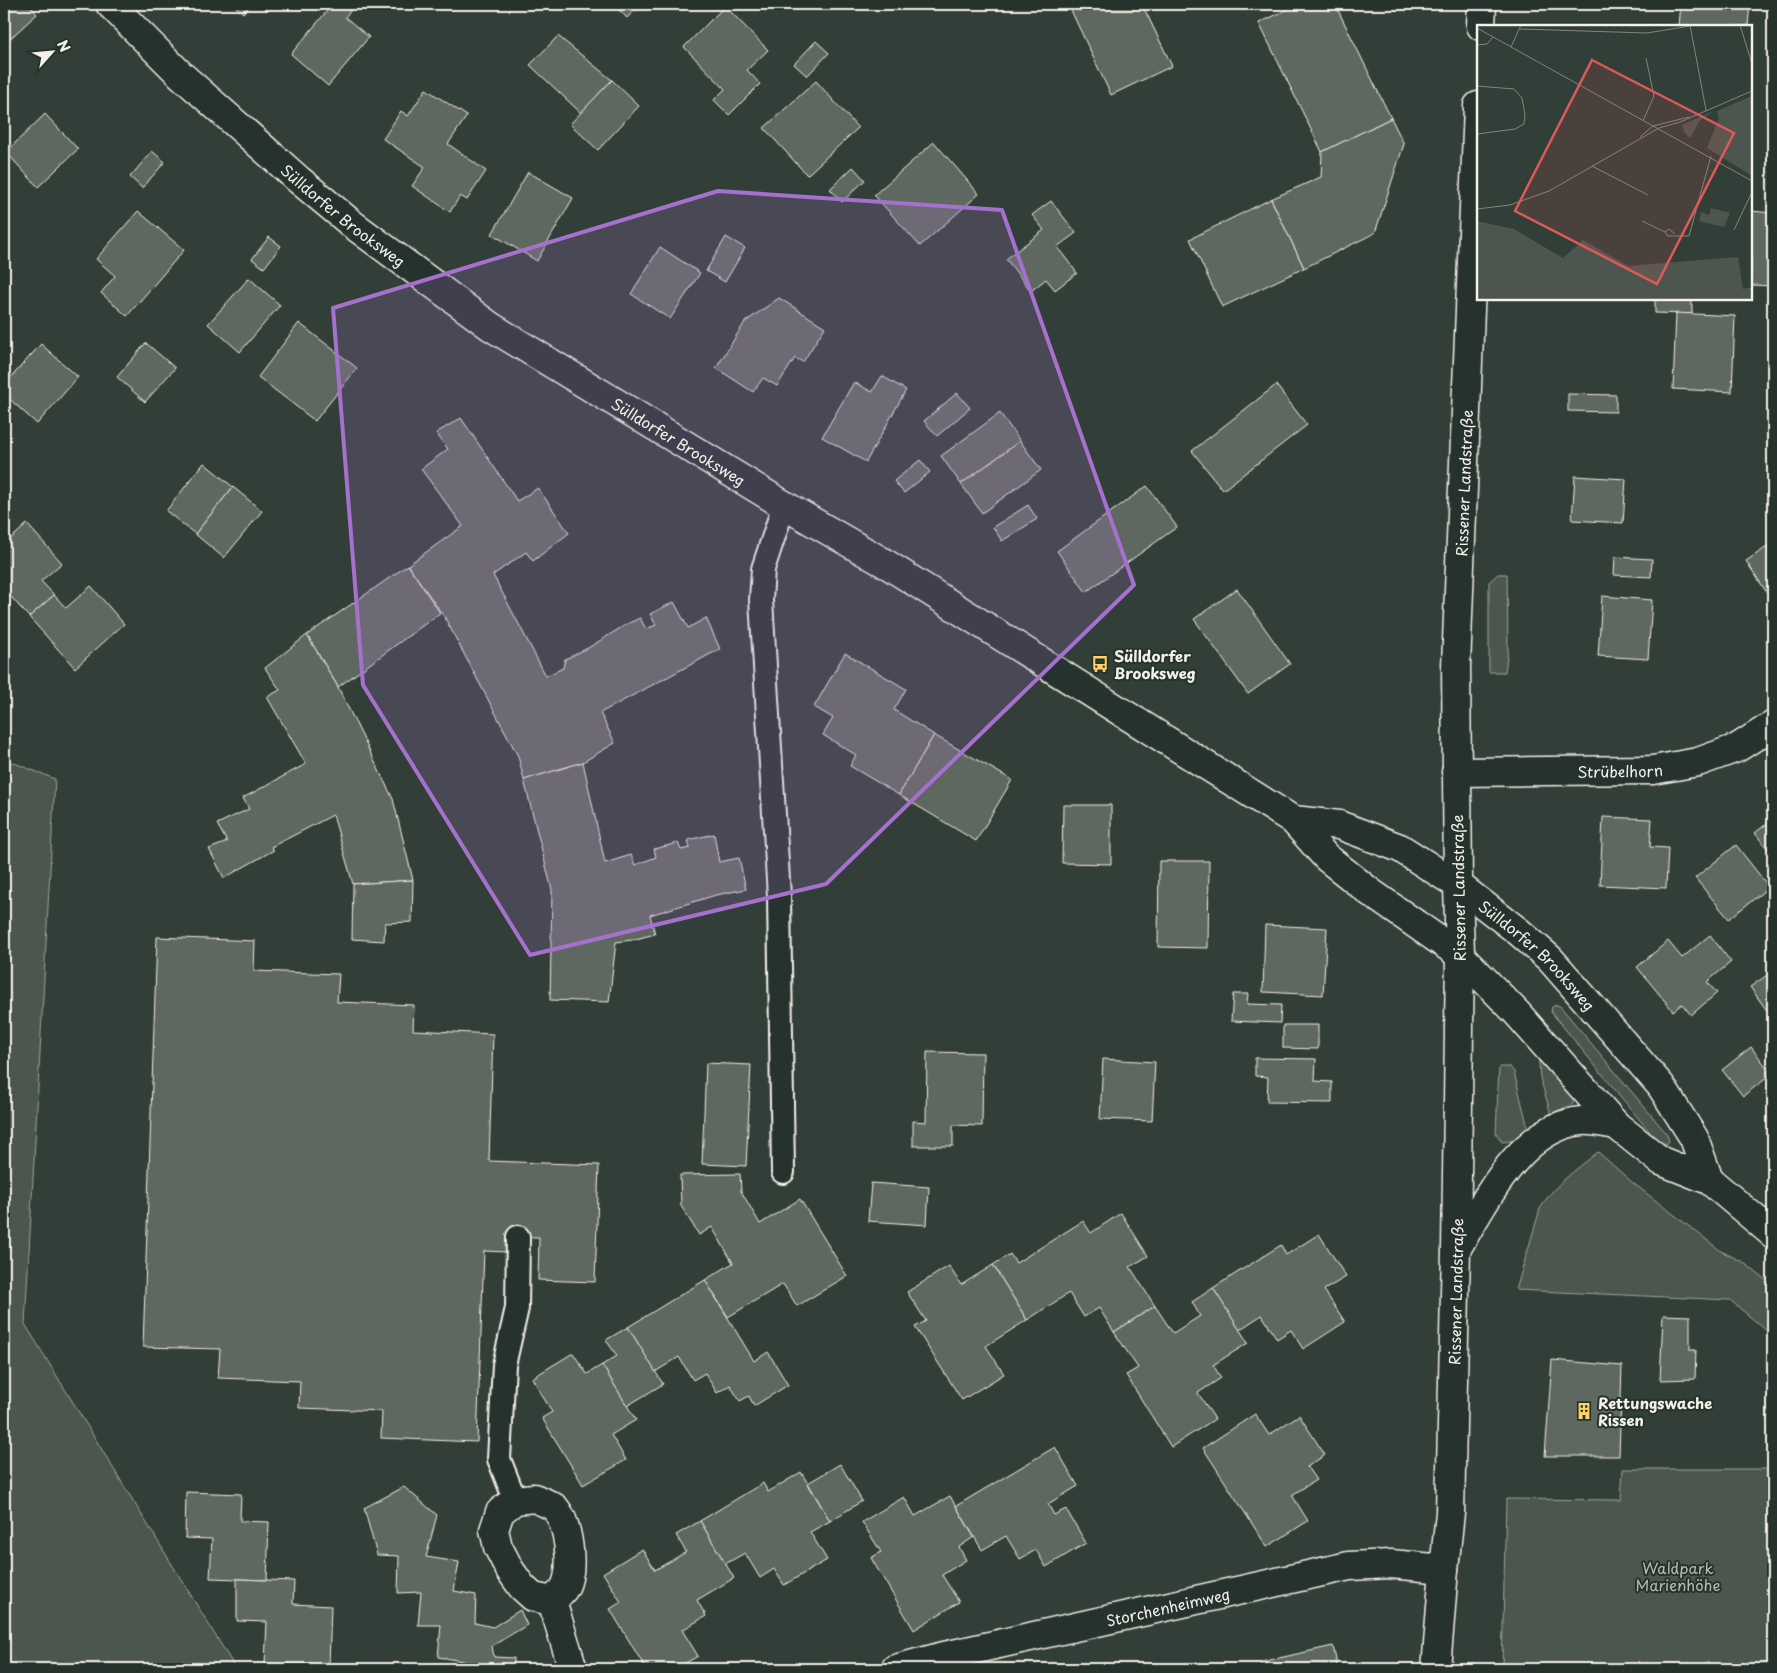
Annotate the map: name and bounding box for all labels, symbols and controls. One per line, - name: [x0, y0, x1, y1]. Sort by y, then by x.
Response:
- inset map: [1477, 25, 1752, 300]
- north arrow: [28, 28, 78, 78]
- text: N: [52, 36, 76, 56]
- street label: Sülldorfer Brooksweg: [276, 158, 411, 272]
- street label: Sülldorfer Brooksweg: [607, 391, 750, 491]
- street label: Rissener Landstraße: [1449, 409, 1478, 557]
- place label: Sülldorfer Brooksweg: [1114, 644, 1196, 684]
- bus stop icon: Sülldorfer Brooksweg: [1090, 654, 1110, 674]
- street label: Strübelhorn: [1577, 757, 1664, 782]
- street label: Rissener Landstraße: [1445, 814, 1471, 962]
- street label: Sülldorfer Brooksweg: [1474, 894, 1601, 1015]
- street label: Rissener Landstraße: [1442, 1218, 1468, 1365]
- place label: Rettungswache Rissen: [1598, 1391, 1712, 1431]
- building icon: Rettungswache Rissen: [1574, 1401, 1594, 1421]
- park label: Waldpark Marienhöhe: [1636, 1556, 1720, 1596]
- street label: Storchenheimweg: [1104, 1581, 1232, 1631]

